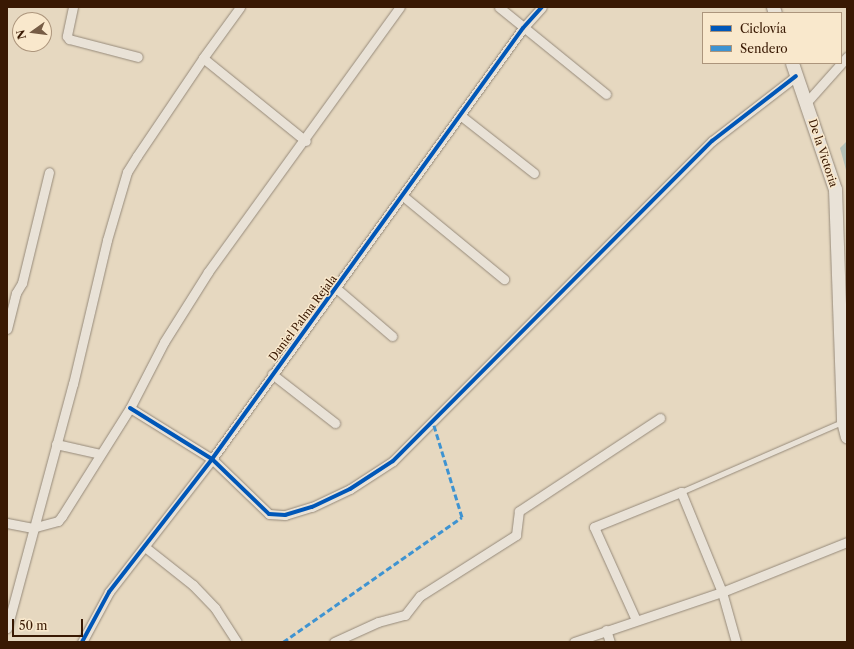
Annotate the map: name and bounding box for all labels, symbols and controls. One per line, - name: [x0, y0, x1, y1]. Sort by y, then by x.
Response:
- north arrow: [12, 12, 52, 52]
- legend: [702, 12, 842, 64]
- text: Ciclovía: [740, 21, 786, 36]
- text: N: [13, 28, 29, 41]
- text: Sendero: [740, 41, 788, 56]
- street label: De la Victoria: [806, 117, 840, 189]
- street label: Daniel Palma Rejala: [266, 272, 340, 364]
- scale bar: [14, 611, 85, 637]
- text: 50 m: [19, 618, 48, 633]

